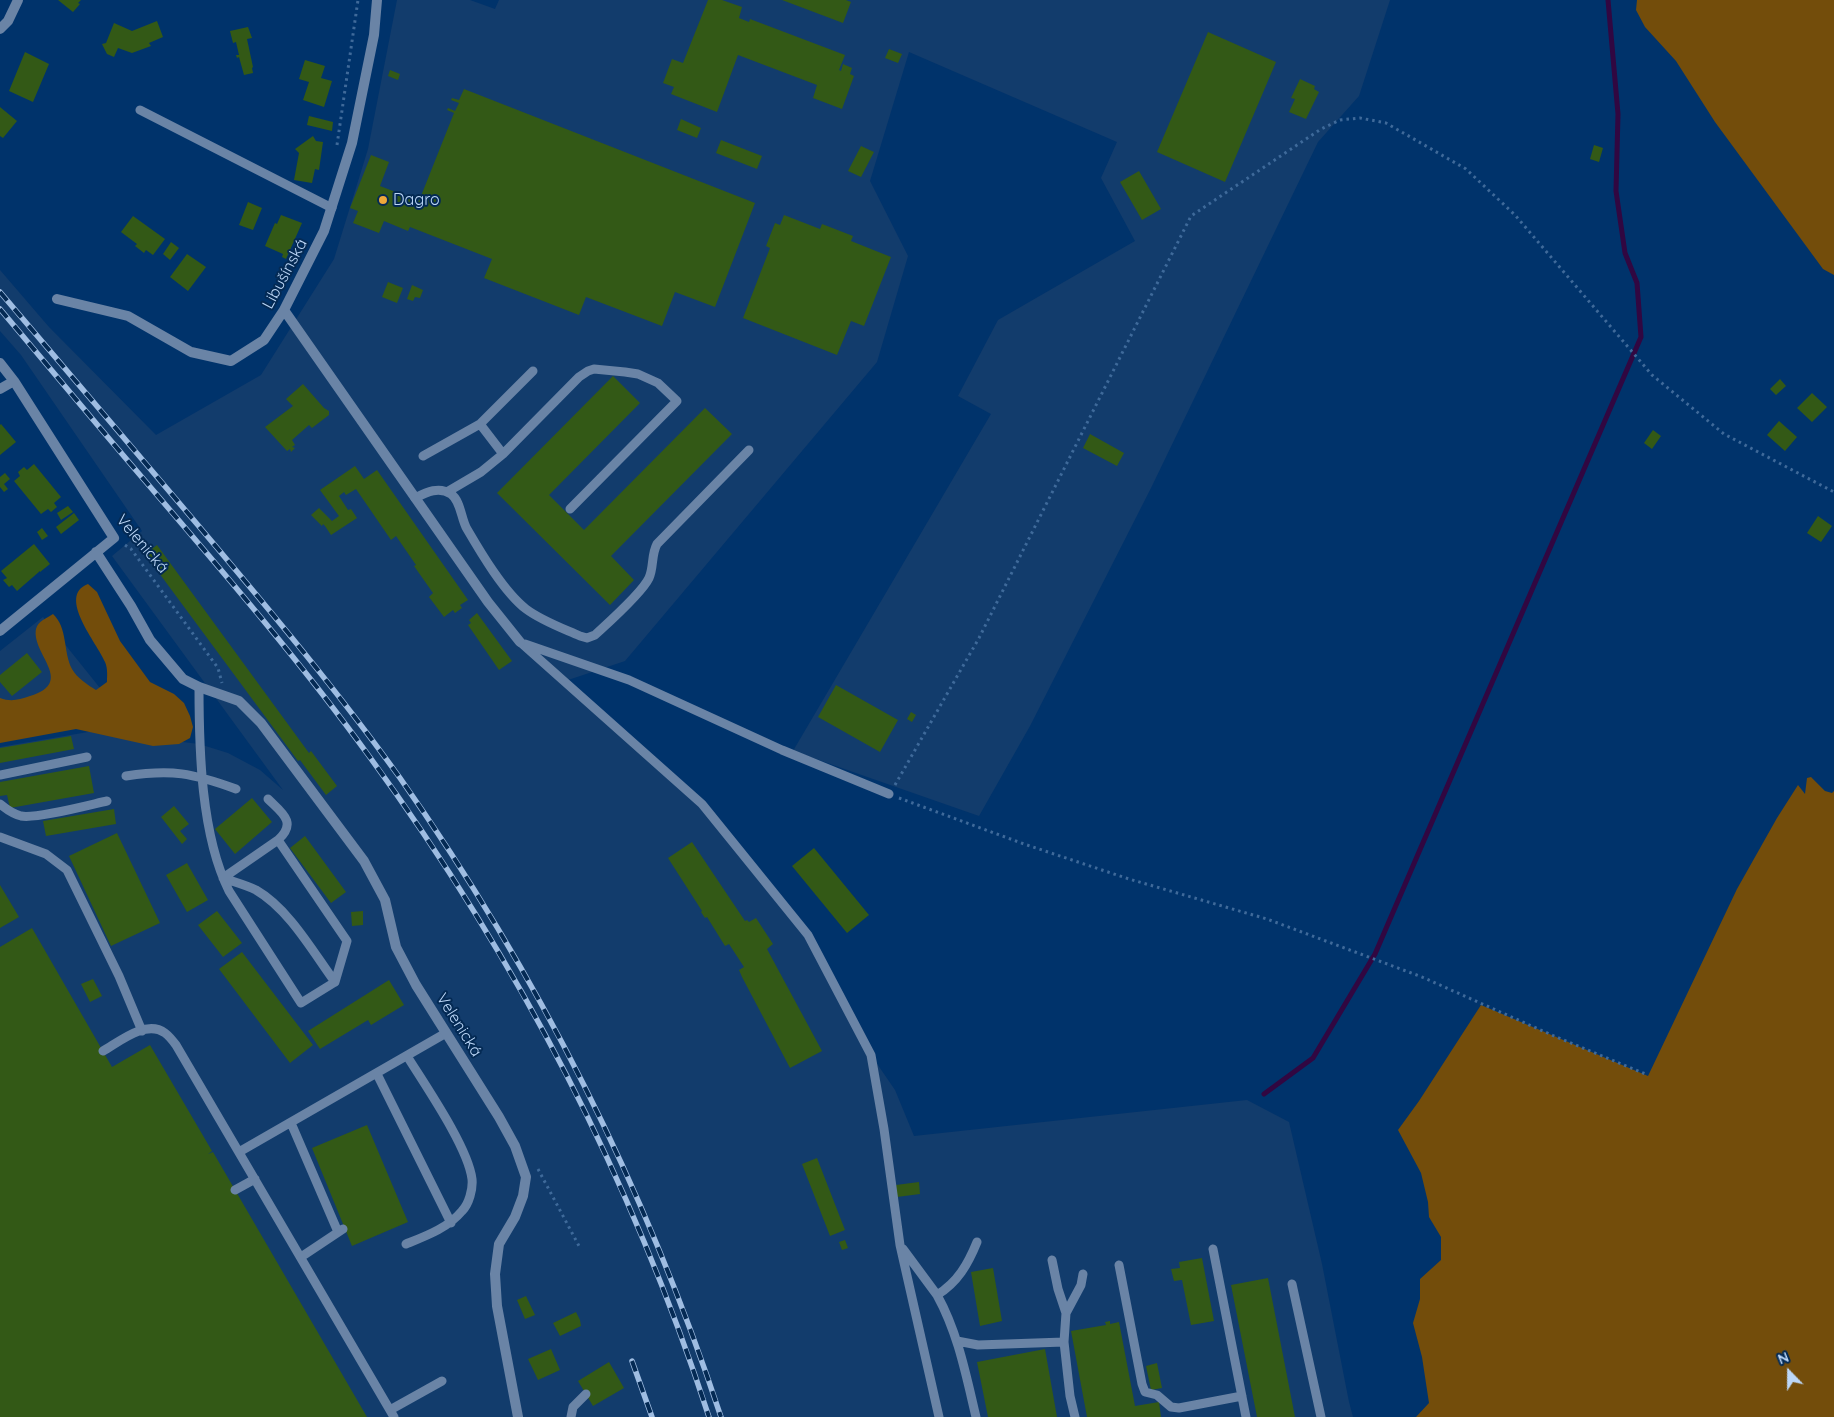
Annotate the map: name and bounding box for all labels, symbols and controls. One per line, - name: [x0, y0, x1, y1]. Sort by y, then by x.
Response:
- place label: Dagro: [393, 190, 440, 210]
- marker: Dagro: [377, 194, 389, 206]
- street label: Libušínská: [259, 236, 311, 312]
- street label: Velenická: [112, 511, 172, 577]
- street label: Velenická: [432, 990, 486, 1060]
- north arrow: [1764, 1347, 1814, 1397]
- text: N: [1775, 1348, 1792, 1368]

